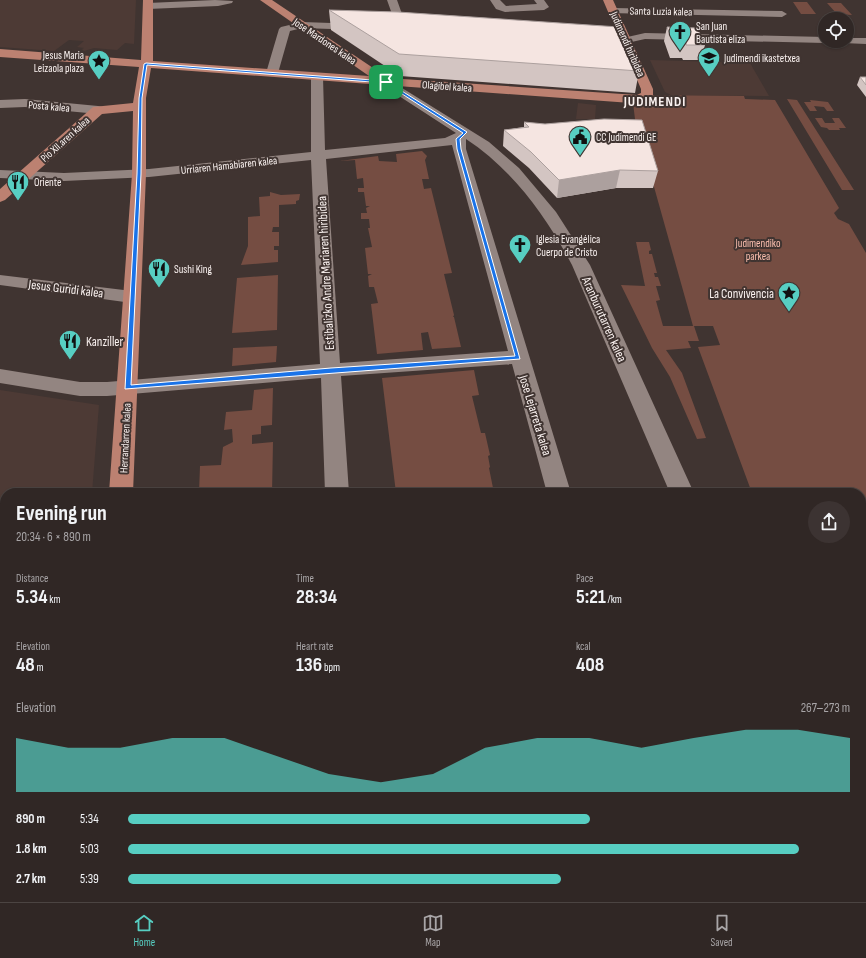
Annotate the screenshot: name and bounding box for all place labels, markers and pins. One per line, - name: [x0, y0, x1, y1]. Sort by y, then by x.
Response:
- church icon: San Juan Bautista eliza: [667, 19, 693, 52]
- place label: San Juan Bautista eliza: [696, 20, 745, 46]
- school or university icon: Judimendi ikastetxea: [696, 45, 722, 78]
- place icon: Jesus Maria Leizaola plaza: [86, 48, 112, 81]
- place label: Jesus Maria Leizaola plaza: [34, 49, 84, 75]
- place label: Judimendi ikastetxea: [723, 52, 800, 65]
- pin: [369, 65, 403, 99]
- public building icon: CC Judimendi GE: [567, 124, 593, 157]
- place label: CC Judimendi GE: [596, 131, 656, 144]
- restaurant icon: Oriente: [5, 169, 31, 202]
- place label: Oriente: [34, 176, 62, 189]
- church icon: Iglesia Evangélica Cuerpo de Cristo: [507, 232, 533, 265]
- place label: Iglesia Evangélica Cuerpo de Cristo: [536, 233, 600, 259]
- restaurant icon: Sushi King: [146, 256, 172, 289]
- place label: Sushi King: [174, 263, 213, 276]
- place icon: La Convivencia: [776, 280, 802, 313]
- place label: La Convivencia: [709, 286, 774, 302]
- restaurant icon: Kanziller: [57, 328, 83, 361]
- place label: Kanziller: [86, 334, 124, 350]

